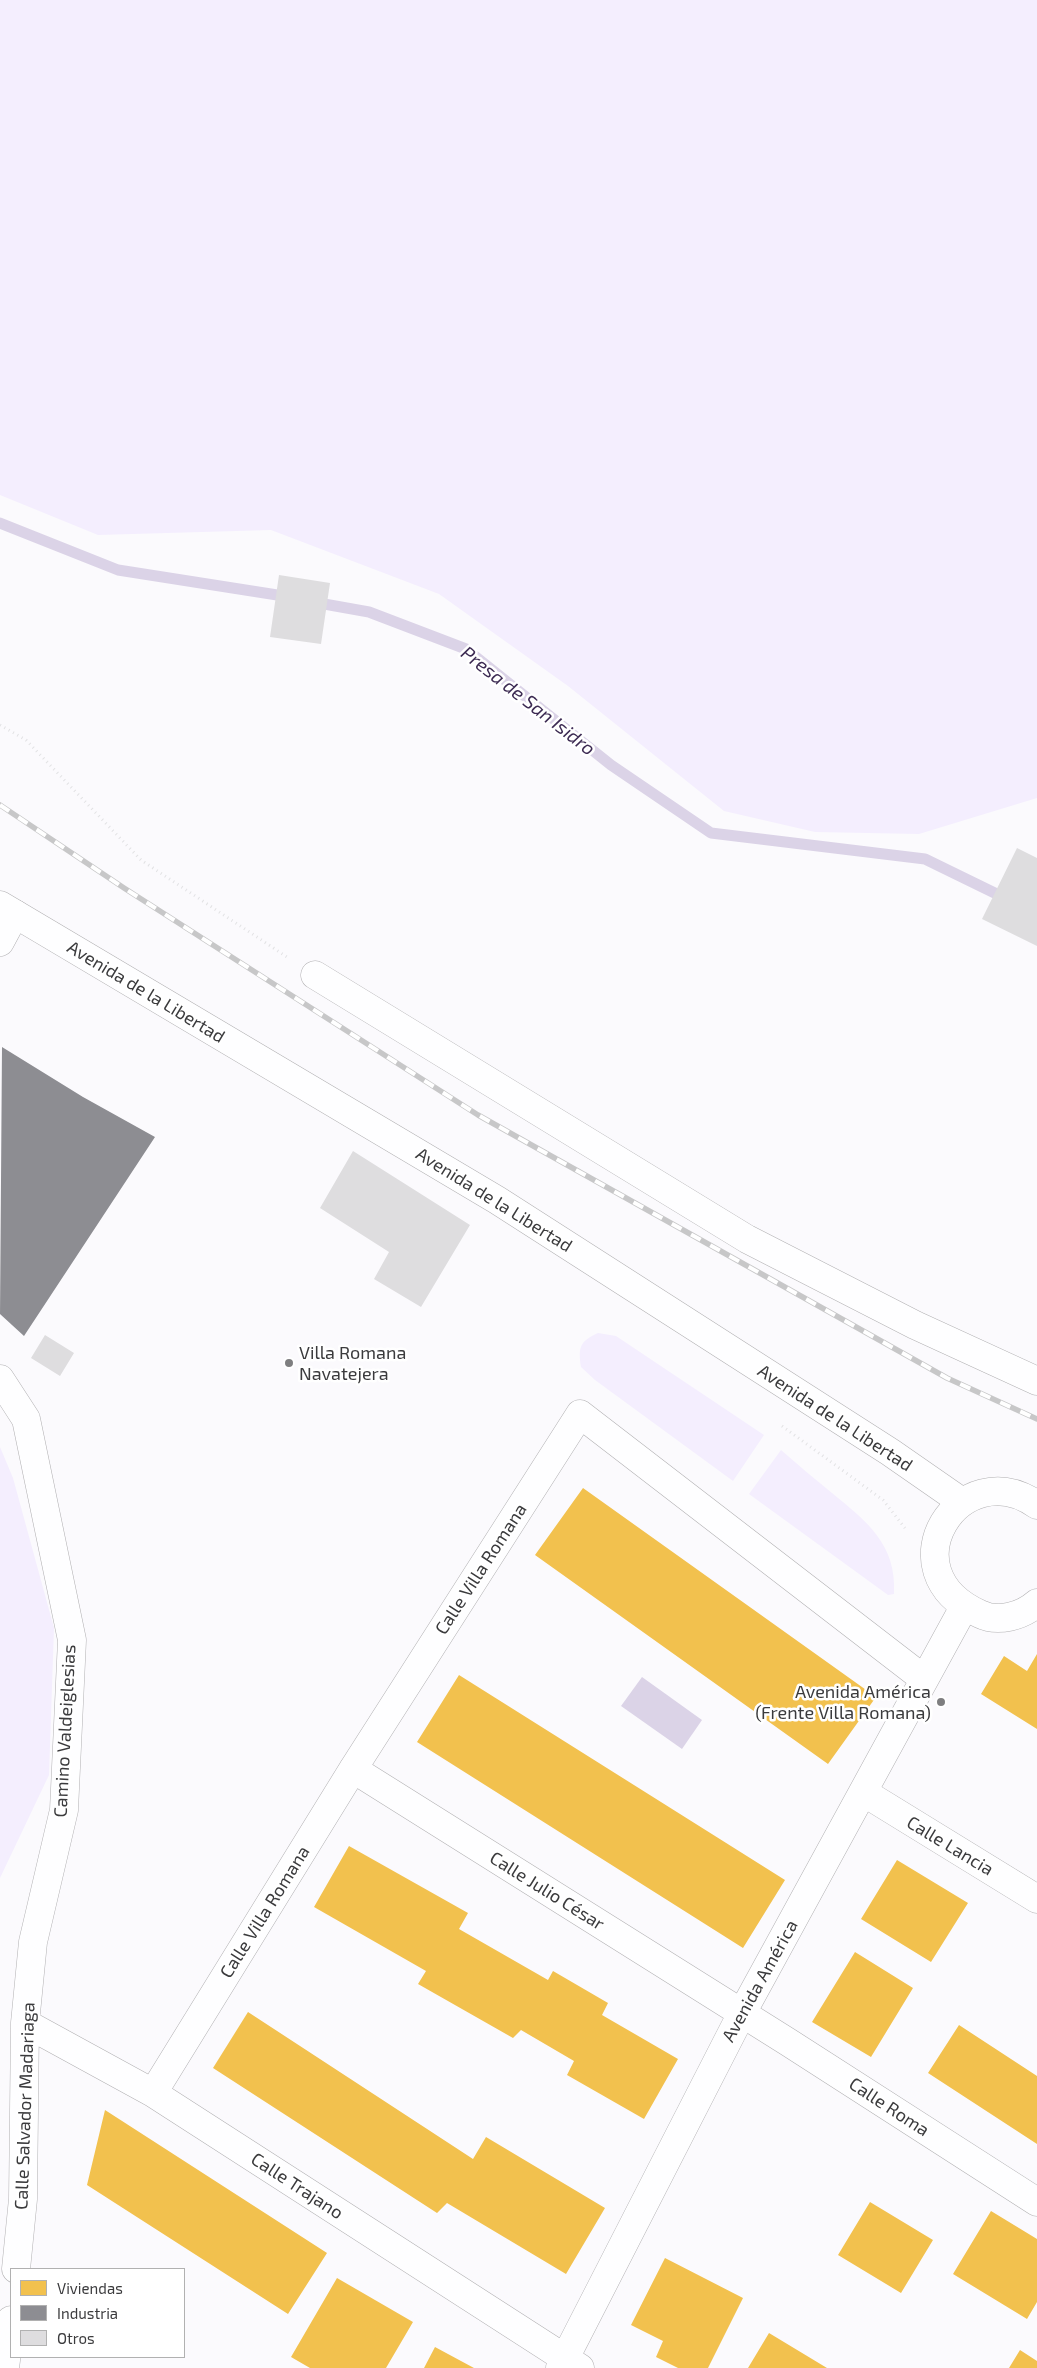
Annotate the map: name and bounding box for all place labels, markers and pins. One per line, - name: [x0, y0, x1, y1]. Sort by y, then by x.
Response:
- place label: Villa Romana Navatejera: [299, 1342, 406, 1385]
- marker: Villa Romana Navatejera: [283, 1357, 295, 1369]
- place label: Avenida América (Frente Villa Romana): [755, 1681, 931, 1724]
- marker: Avenida América (Frente Villa Romana): [935, 1696, 947, 1708]

